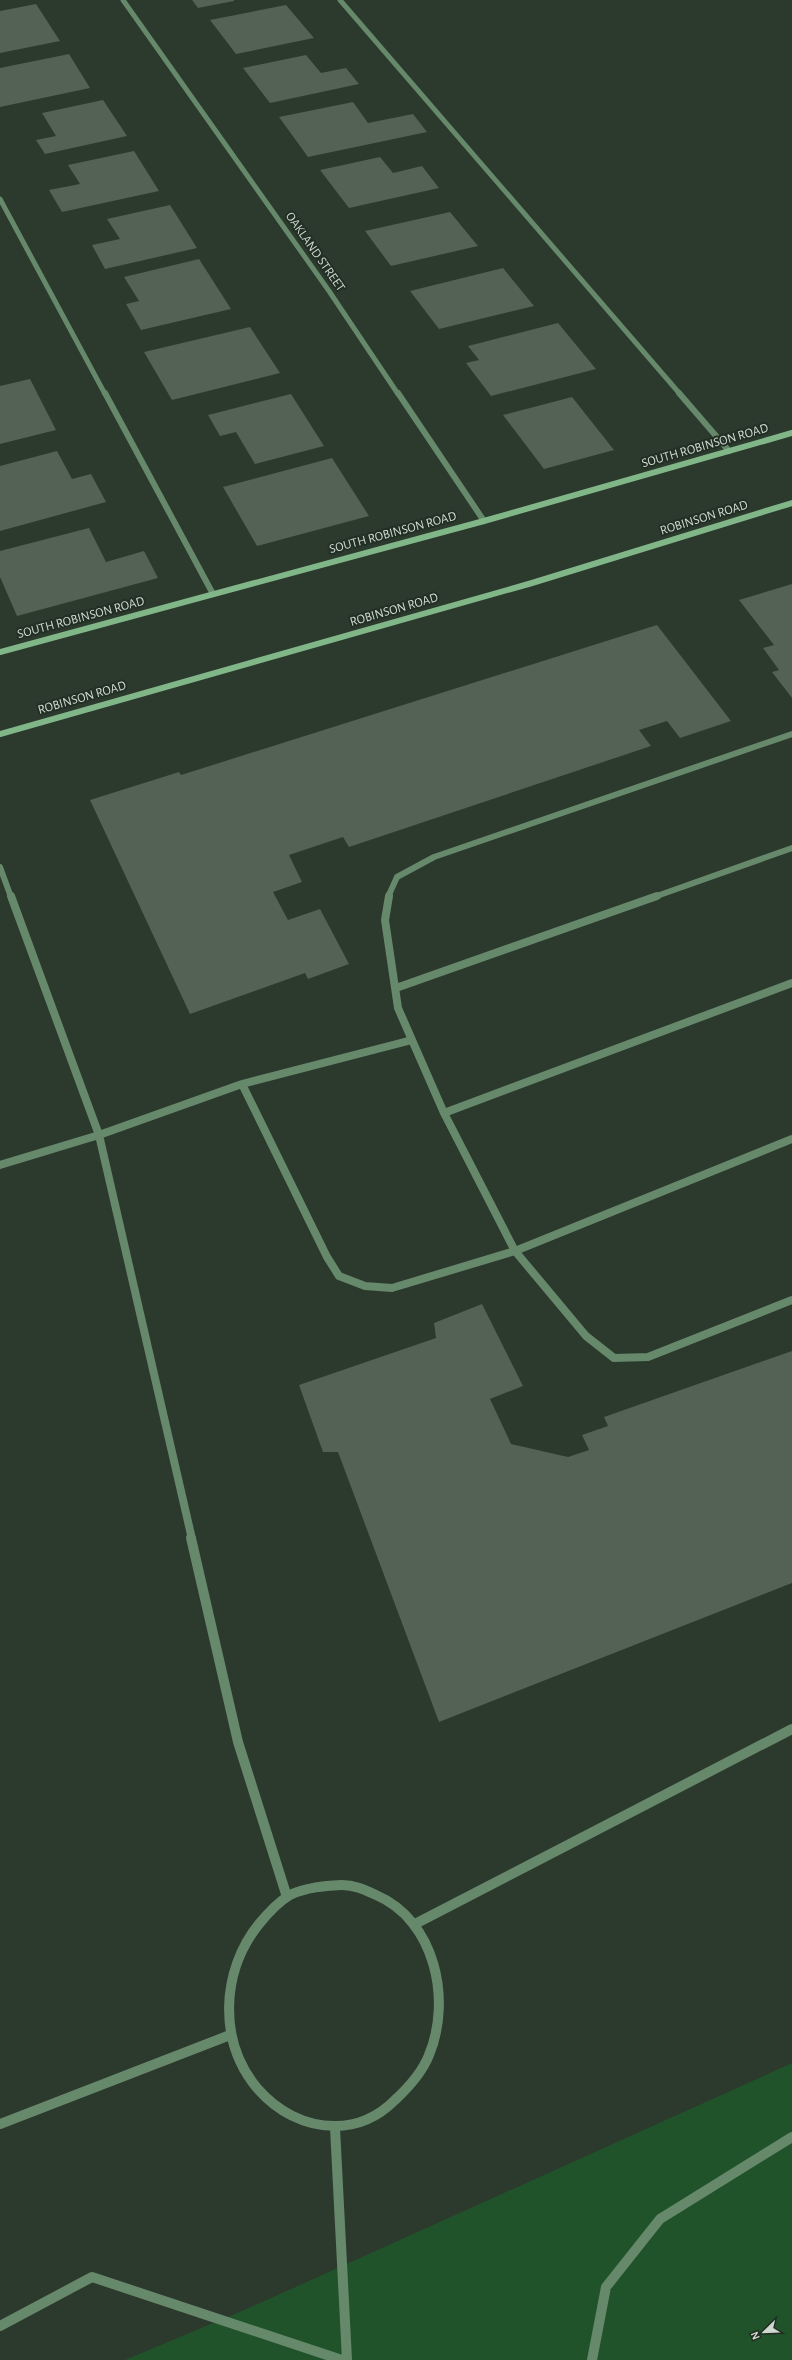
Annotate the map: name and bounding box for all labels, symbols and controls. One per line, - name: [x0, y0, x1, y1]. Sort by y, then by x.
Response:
- street label: OAKLAND STREET: [283, 210, 347, 295]
- street label: SOUTH ROBINSON ROAD: [640, 422, 770, 470]
- street label: ROBINSON ROAD: [659, 498, 749, 538]
- street label: SOUTH ROBINSON ROAD: [328, 510, 458, 556]
- street label: ROBINSON ROAD: [348, 591, 440, 629]
- street label: SOUTH ROBINSON ROAD: [16, 595, 146, 641]
- street label: ROBINSON ROAD: [36, 679, 128, 717]
- north arrow: [744, 2312, 784, 2352]
- text: N: [749, 2330, 762, 2341]

